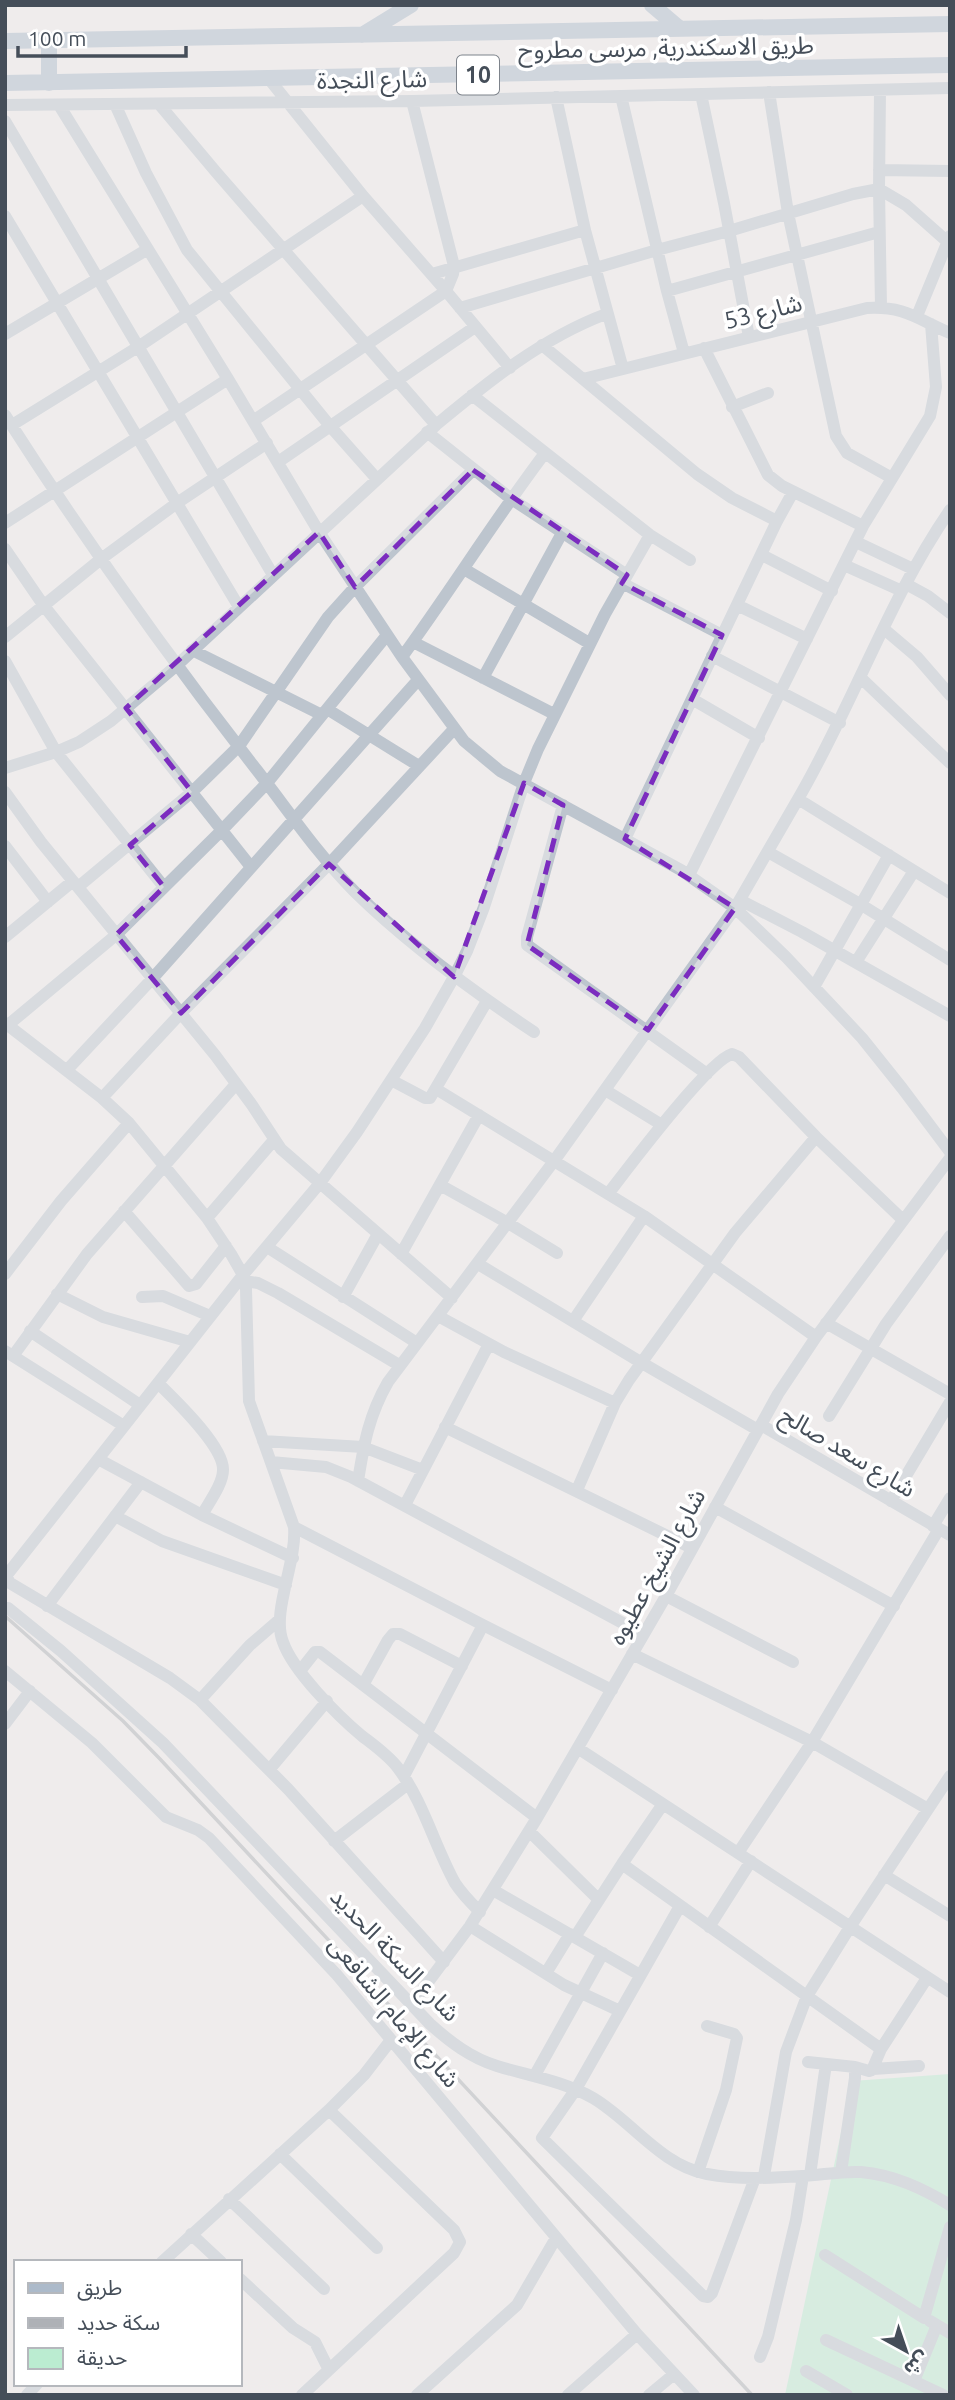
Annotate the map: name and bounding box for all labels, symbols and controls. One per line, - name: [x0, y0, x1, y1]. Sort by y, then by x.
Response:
- scale bar: [18, 14, 186, 58]
- text: 100 m: [28, 26, 86, 50]
- street label: طريق الاسكندرية, مرسى مطروح: [518, 31, 814, 68]
- road number: 10: [457, 55, 499, 94]
- street label: شارع النجدة: [317, 65, 427, 98]
- street label: شارع 53: [721, 289, 806, 338]
- street label: شارع سعد صالح: [774, 1401, 920, 1506]
- street label: شارع الشيخ عطيوه: [603, 1484, 714, 1651]
- street label: شارع السكة الحديد: [322, 1883, 465, 2029]
- street label: شارع الإمام الشافعى: [320, 1931, 465, 2096]
- legend: [14, 2260, 242, 2386]
- text: طريق: [77, 2275, 122, 2301]
- text: سكة حديد: [77, 2310, 160, 2334]
- north arrow: [871, 2316, 941, 2386]
- text: حديقة: [77, 2345, 127, 2369]
- text: ش: [900, 2347, 934, 2381]

